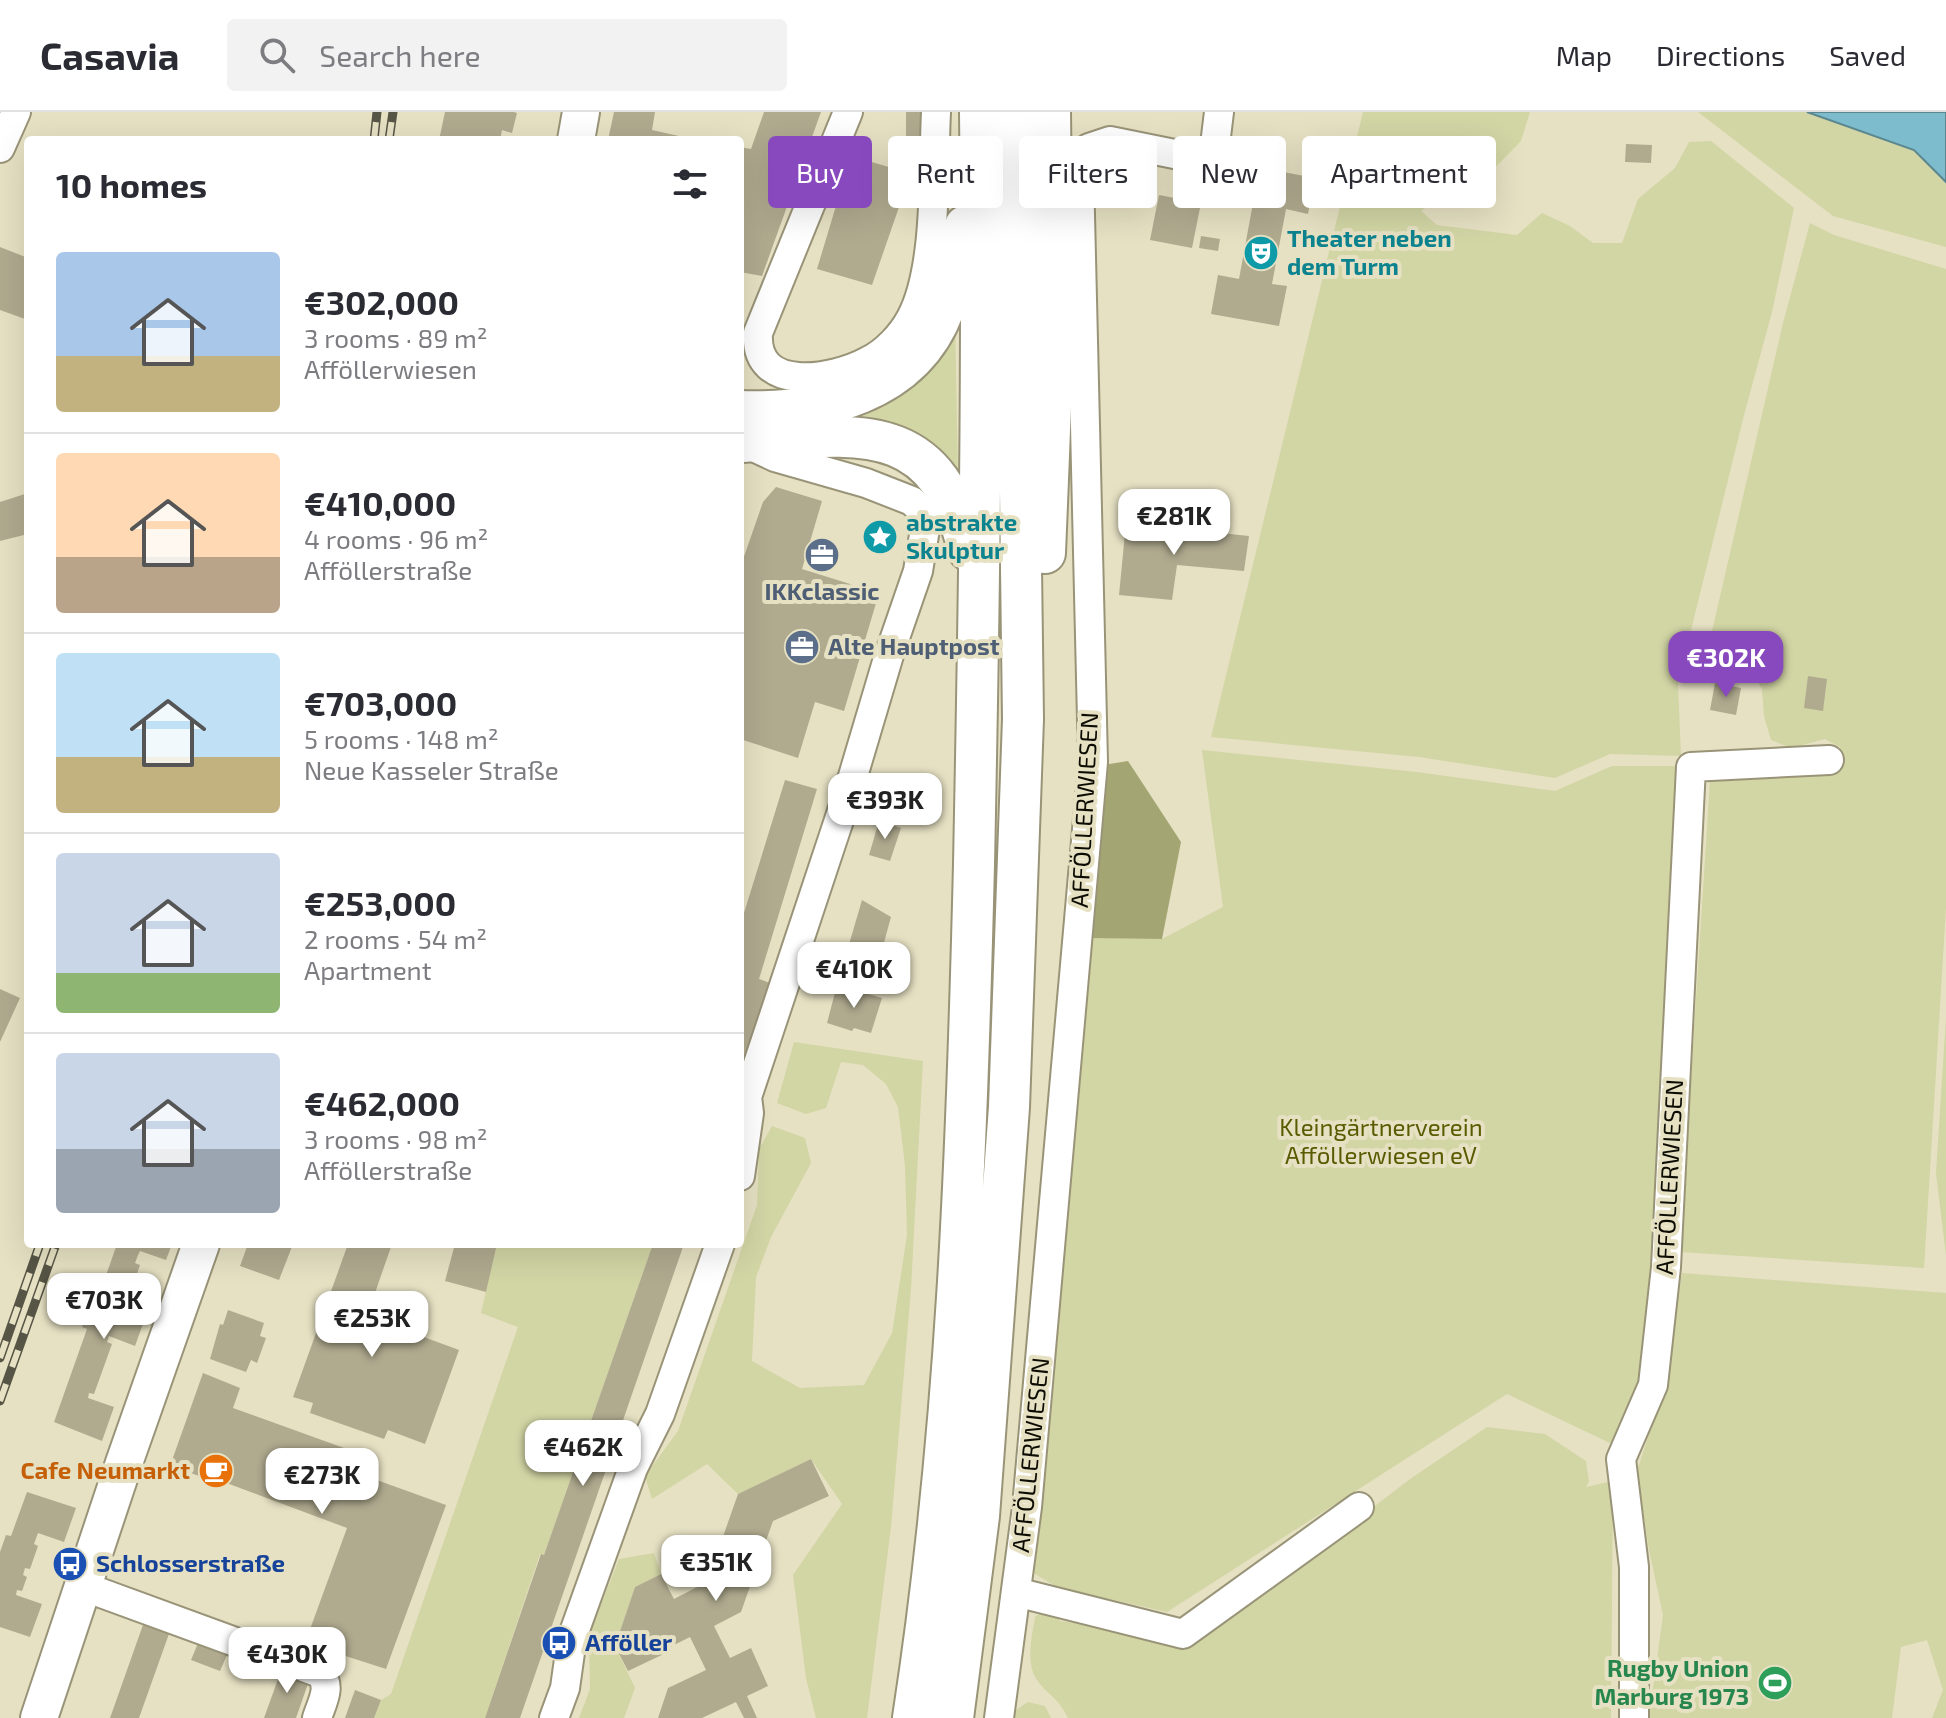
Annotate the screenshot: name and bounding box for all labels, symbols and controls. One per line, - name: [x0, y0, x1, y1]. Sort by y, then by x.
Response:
- search box: [227, 19, 787, 91]
- text: Casavia: [40, 32, 179, 78]
- icon: search: [255, 33, 299, 77]
- text: Search here: [319, 37, 481, 73]
- text: Map: [1556, 38, 1612, 72]
- text: Directions: [1656, 38, 1785, 72]
- text: Saved: [1829, 38, 1906, 72]
- chip: Buy: [768, 136, 872, 208]
- chip: Rent: [888, 136, 1003, 208]
- chip: Filters: [1019, 136, 1157, 208]
- chip: New: [1173, 136, 1286, 208]
- chip: Apartment: [1302, 136, 1496, 208]
- icon: filters: [668, 162, 712, 206]
- text: 10 homes: [56, 164, 207, 205]
- place label: Theater neben dem Turm: [1287, 223, 1452, 280]
- theatre icon: Theater neben dem Turm: [1242, 234, 1280, 272]
- text: €302,000: [304, 281, 459, 322]
- icon: home: [120, 284, 216, 380]
- text: 3 rooms · 89 m²: [304, 322, 488, 353]
- text: Afföllerwiesen: [304, 353, 477, 384]
- text: €410,000: [304, 482, 456, 523]
- icon: home: [120, 485, 216, 581]
- pin: €281K: [1118, 489, 1230, 557]
- text: €281K: [1136, 499, 1212, 530]
- place label: abstrakte Skulptur: [906, 507, 1017, 564]
- place icon: abstrakte Skulptur: [861, 518, 899, 556]
- text: 4 rooms · 96 m²: [304, 523, 488, 554]
- office icon: IKKclassic: [803, 536, 841, 574]
- text: Afföllerstraße: [304, 554, 472, 585]
- place label: IKKclassic: [764, 576, 880, 605]
- office icon: Alte Hauptpost: [783, 628, 821, 666]
- place label: Alte Hauptpost: [828, 631, 1000, 660]
- pin: €302K: [1670, 631, 1782, 699]
- text: €302K: [1686, 641, 1766, 672]
- text: €703,000: [304, 682, 457, 723]
- icon: home: [120, 685, 216, 781]
- street label: AFFÖLLERWIESEN: [1064, 711, 1103, 909]
- text: 5 rooms · 148 m²: [304, 723, 499, 754]
- text: Neue Kasseler Straße: [304, 754, 559, 785]
- pin: €393K: [829, 773, 941, 841]
- text: €393K: [846, 783, 924, 814]
- text: €253,000: [304, 882, 456, 923]
- icon: home: [120, 885, 216, 981]
- text: 2 rooms · 54 m²: [304, 923, 487, 954]
- pin: €410K: [798, 942, 910, 1010]
- text: €410K: [815, 952, 893, 983]
- text: Apartment: [304, 954, 432, 985]
- street label: AFFÖLLERWIESEN: [1649, 1078, 1688, 1276]
- text: €462,000: [304, 1082, 460, 1123]
- icon: home: [120, 1085, 216, 1181]
- park label: Kleingärtnerverein Afföllerwiesen eV: [1279, 1112, 1483, 1169]
- text: 3 rooms · 98 m²: [304, 1123, 488, 1154]
- text: Afföllerstraße: [304, 1154, 472, 1185]
- pin: €703K: [48, 1273, 160, 1341]
- text: €703K: [65, 1283, 143, 1314]
- pin: €253K: [316, 1291, 428, 1359]
- text: €253K: [333, 1301, 411, 1332]
- street label: AFFÖLLERWIESEN: [1005, 1356, 1054, 1554]
- pin: €462K: [527, 1420, 639, 1488]
- text: €462K: [543, 1430, 623, 1461]
- pin: €273K: [266, 1448, 378, 1516]
- cafe icon: Cafe Neumarkt: [197, 1452, 235, 1490]
- place label: Cafe Neumarkt: [21, 1455, 190, 1484]
- text: €273K: [284, 1458, 360, 1489]
- pin: €351K: [660, 1535, 772, 1603]
- bus stop icon: Schlosserstraße: [51, 1545, 89, 1583]
- text: €351K: [679, 1545, 753, 1576]
- place label: Schlosserstraße: [96, 1548, 285, 1577]
- bus stop icon: Afföller: [540, 1624, 578, 1662]
- pin: €430K: [231, 1627, 343, 1695]
- place label: Afföller: [585, 1627, 673, 1656]
- text: €430K: [247, 1637, 327, 1668]
- place label: Rugby Union Marburg 1973: [1594, 1653, 1749, 1710]
- sports icon: Rugby Union Marburg 1973: [1756, 1664, 1794, 1702]

